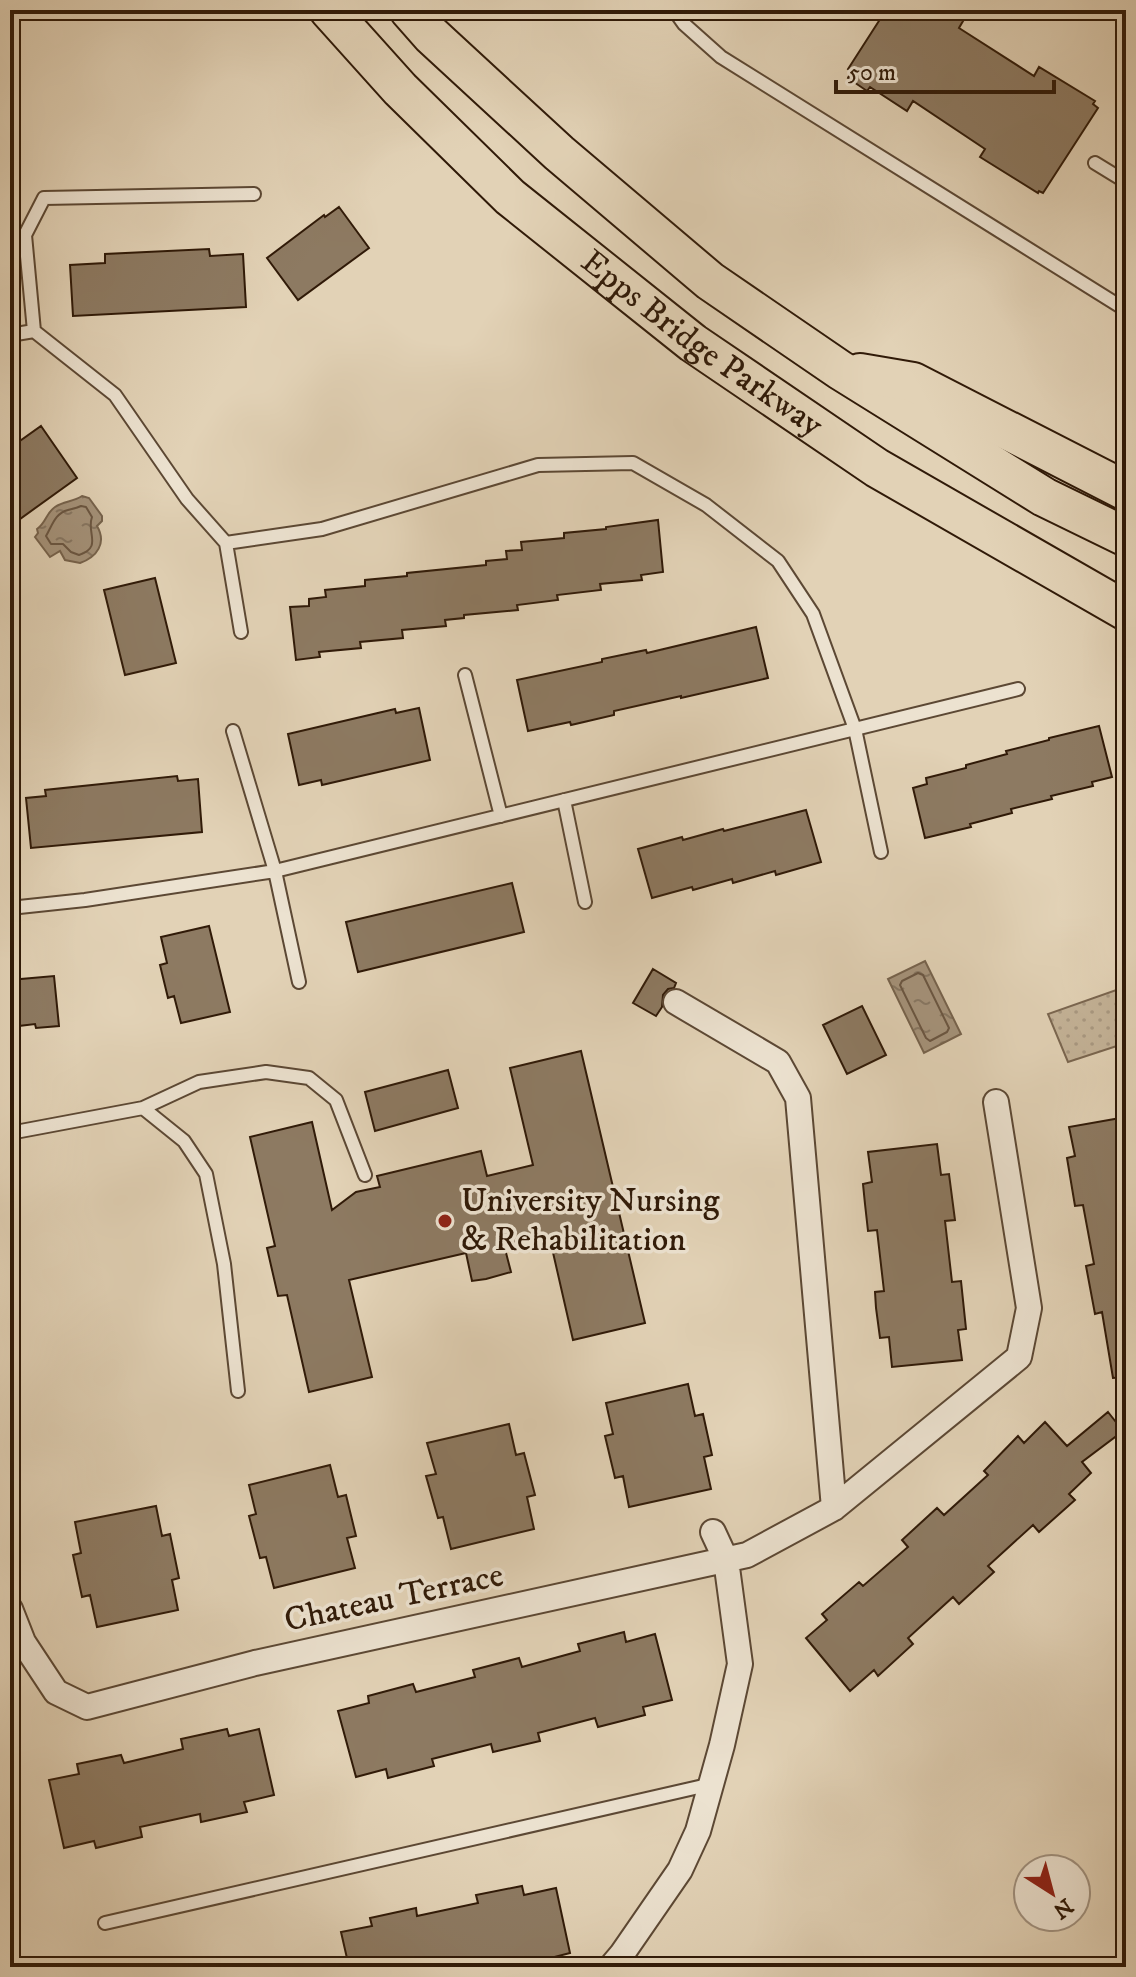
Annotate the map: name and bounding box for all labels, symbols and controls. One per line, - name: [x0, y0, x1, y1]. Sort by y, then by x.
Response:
- scale bar: [836, 44, 1054, 94]
- text: 50 m: [848, 58, 896, 88]
- street label: Epps Bridge Parkway: [572, 241, 832, 447]
- place label: University Nursing & Rehabilitation: [461, 1180, 720, 1261]
- marker: University Nursing & Rehabilitation: [436, 1212, 454, 1230]
- street label: Chateau Terrace: [281, 1554, 507, 1642]
- north arrow: [1012, 1853, 1092, 1933]
- text: N: [1048, 1892, 1078, 1924]

